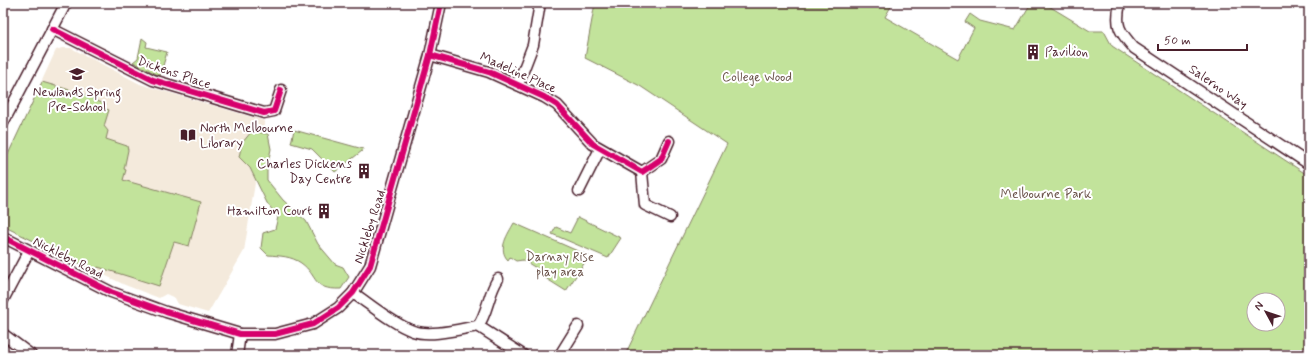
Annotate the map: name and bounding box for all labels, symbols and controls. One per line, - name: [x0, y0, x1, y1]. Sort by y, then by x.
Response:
- scale bar: [1158, 26, 1247, 52]
- text: 50 m: [1164, 33, 1191, 49]
- building icon: Pavilion: [1024, 43, 1042, 61]
- place label: Pavilion: [1045, 44, 1088, 61]
- street label: Madeline Place: [477, 48, 559, 98]
- street label: Dickens Place: [135, 53, 213, 94]
- street label: Salerno Way: [1185, 61, 1251, 113]
- school or university icon: Newlands Spring Pre-School: [68, 65, 86, 83]
- park label: College Wood: [722, 69, 792, 86]
- place label: Newlands Spring Pre-School: [33, 84, 121, 116]
- place label: North Melbourne Library: [200, 120, 293, 152]
- library icon: North Melbourne Library: [179, 126, 197, 144]
- place label: Charles Dickens Day Centre: [257, 156, 352, 188]
- building icon: Charles Dickens Day Centre: [355, 162, 373, 180]
- park label: Melbourne Park: [1001, 186, 1092, 203]
- street label: Nickleby Road: [350, 188, 390, 266]
- building icon: Hamilton Court: [315, 202, 333, 220]
- place label: Hamilton Court: [227, 203, 312, 220]
- street label: Nickleby Road: [30, 233, 106, 283]
- park label: Darnay Rise play area: [526, 249, 594, 281]
- north arrow: [1246, 292, 1286, 332]
- text: N: [1251, 299, 1267, 314]

